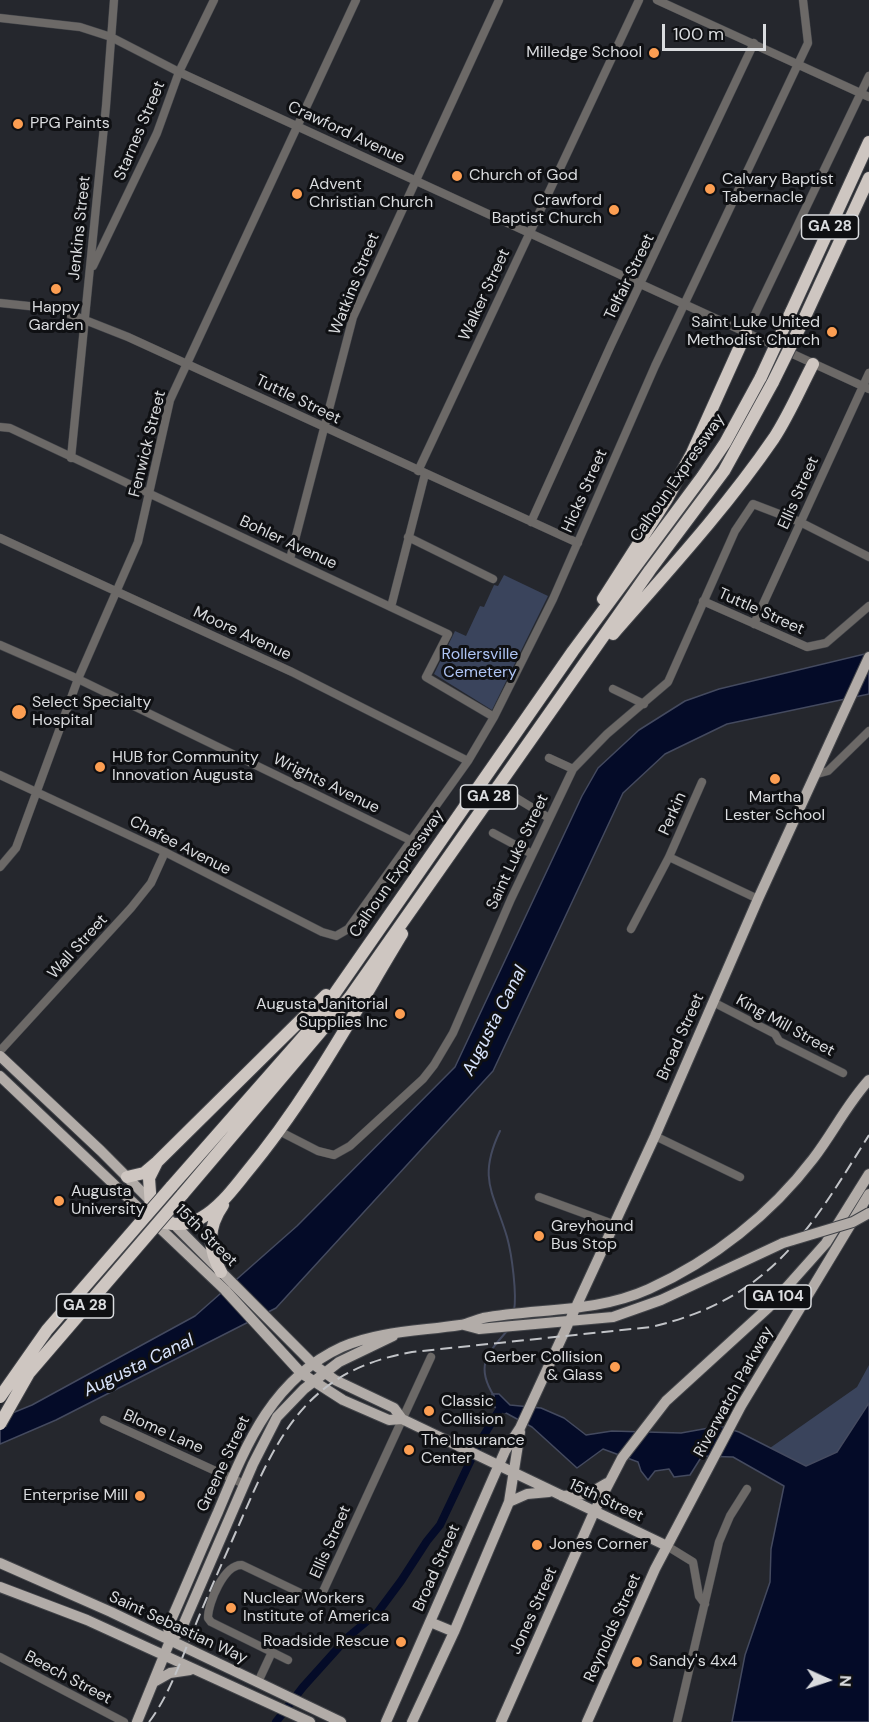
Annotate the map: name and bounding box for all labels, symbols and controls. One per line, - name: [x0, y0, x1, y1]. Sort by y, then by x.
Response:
- scale bar: [665, 12, 768, 50]
- text: 100 m: [673, 22, 724, 46]
- place label: Milledge School: [526, 43, 642, 63]
- marker: Milledge School: [647, 46, 661, 60]
- street label: Starnes Street: [110, 78, 170, 184]
- street label: Crawford Avenue: [284, 97, 408, 169]
- place label: PPG Paints: [30, 114, 110, 134]
- marker: PPG Paints: [11, 117, 25, 131]
- place label: Church of God: [469, 166, 578, 186]
- marker: Church of God: [450, 169, 464, 183]
- place label: Calvary Baptist Tabernacle: [722, 170, 834, 208]
- street label: Jenkins Street: [65, 175, 95, 281]
- place label: Advent Christian Church: [309, 175, 433, 213]
- marker: Calvary Baptist Tabernacle: [703, 182, 717, 196]
- marker: Advent Christian Church: [290, 187, 304, 201]
- place label: Crawford Baptist Church: [492, 191, 602, 229]
- marker: Crawford Baptist Church: [607, 203, 621, 217]
- road number: GA 28: [802, 215, 858, 239]
- street label: Watkins Street: [326, 230, 384, 338]
- street label: Telfair Street: [601, 231, 659, 323]
- street label: Walker Street: [455, 246, 515, 344]
- marker: Happy Garden: [49, 282, 63, 296]
- place label: Happy Garden: [29, 298, 83, 336]
- place label: Saint Luke United Methodist Church: [687, 313, 820, 351]
- marker: Saint Luke United Methodist Church: [825, 325, 839, 339]
- street label: Tuttle Street: [252, 371, 344, 429]
- street label: Fenwick Street: [125, 389, 171, 499]
- street label: Calhoun Expressway: [627, 410, 729, 546]
- street label: Hicks Street: [558, 446, 612, 536]
- street label: Ellis Street: [774, 454, 824, 532]
- street label: Bohler Avenue: [236, 512, 340, 574]
- street label: Tuttle Street: [715, 584, 807, 640]
- street label: Moore Avenue: [190, 603, 294, 665]
- park label: Rollersville Cemetery: [442, 645, 518, 683]
- place label: Select Specialty Hospital: [32, 693, 151, 731]
- marker: Select Specialty Hospital: [10, 703, 28, 721]
- place label: HUB for Community Innovation Augusta: [112, 748, 259, 786]
- street label: Wrights Avenue: [270, 750, 382, 818]
- marker: HUB for Community Innovation Augusta: [93, 760, 107, 774]
- marker: Martha Lester School: [768, 772, 782, 786]
- road number: GA 28: [460, 785, 518, 809]
- place label: Martha Lester School: [725, 788, 825, 826]
- street label: Perkin: [655, 790, 691, 838]
- street label: Saint Luke Street: [483, 791, 553, 913]
- street label: Calhoun Expressway: [346, 806, 448, 942]
- street label: Chafee Avenue: [126, 812, 234, 880]
- street label: Wall Street: [44, 911, 112, 983]
- water label: Augusta Canal: [458, 963, 532, 1079]
- street label: Broad Street: [653, 991, 709, 1083]
- street label: King Mill Street: [732, 991, 838, 1061]
- place label: Augusta Janitorial Supplies Inc: [256, 995, 388, 1033]
- marker: Augusta Janitorial Supplies Inc: [393, 1007, 407, 1021]
- place label: Augusta University: [71, 1182, 145, 1220]
- marker: Augusta University: [52, 1194, 66, 1208]
- street label: 15th Street: [171, 1201, 241, 1271]
- place label: Greyhound Bus Stop: [551, 1217, 633, 1255]
- marker: Greyhound Bus Stop: [532, 1229, 546, 1243]
- road number: GA 104: [745, 1285, 811, 1309]
- road number: GA 28: [56, 1294, 113, 1318]
- street label: Riverwatch Parkway: [690, 1323, 778, 1461]
- water label: Augusta Canal: [80, 1330, 198, 1402]
- place label: Gerber Collision & Glass: [484, 1348, 603, 1386]
- marker: Gerber Collision & Glass: [608, 1360, 622, 1374]
- place label: Classic Collision: [441, 1392, 503, 1430]
- marker: Classic Collision: [422, 1404, 436, 1418]
- street label: Blome Lane: [120, 1406, 206, 1458]
- street label: Greene Street: [193, 1413, 255, 1515]
- place label: The Insurance Center: [421, 1431, 525, 1469]
- marker: The Insurance Center: [402, 1443, 416, 1457]
- street label: 15th Street: [566, 1475, 646, 1527]
- place label: Enterprise Mill: [23, 1486, 128, 1506]
- marker: Enterprise Mill: [133, 1489, 147, 1503]
- street label: Ellis Street: [306, 1503, 356, 1581]
- street label: Broad Street: [409, 1522, 465, 1614]
- place label: Jones Corner: [549, 1535, 648, 1555]
- marker: Jones Corner: [530, 1538, 544, 1552]
- street label: Jones Street: [506, 1564, 562, 1658]
- street label: Reynolds Street: [581, 1571, 645, 1685]
- street label: Saint Sebastian Way: [106, 1587, 250, 1669]
- place label: Nuclear Workers Institute of America: [243, 1589, 389, 1627]
- marker: Nuclear Workers Institute of America: [224, 1601, 238, 1615]
- place label: Roadside Rescue: [263, 1632, 389, 1652]
- marker: Roadside Rescue: [394, 1635, 408, 1649]
- street label: Beech Street: [21, 1647, 115, 1709]
- north arrow: [797, 1650, 857, 1710]
- place label: Sandy's 4x4: [649, 1652, 737, 1672]
- marker: Sandy's 4x4: [630, 1655, 644, 1669]
- text: N: [835, 1675, 856, 1687]

